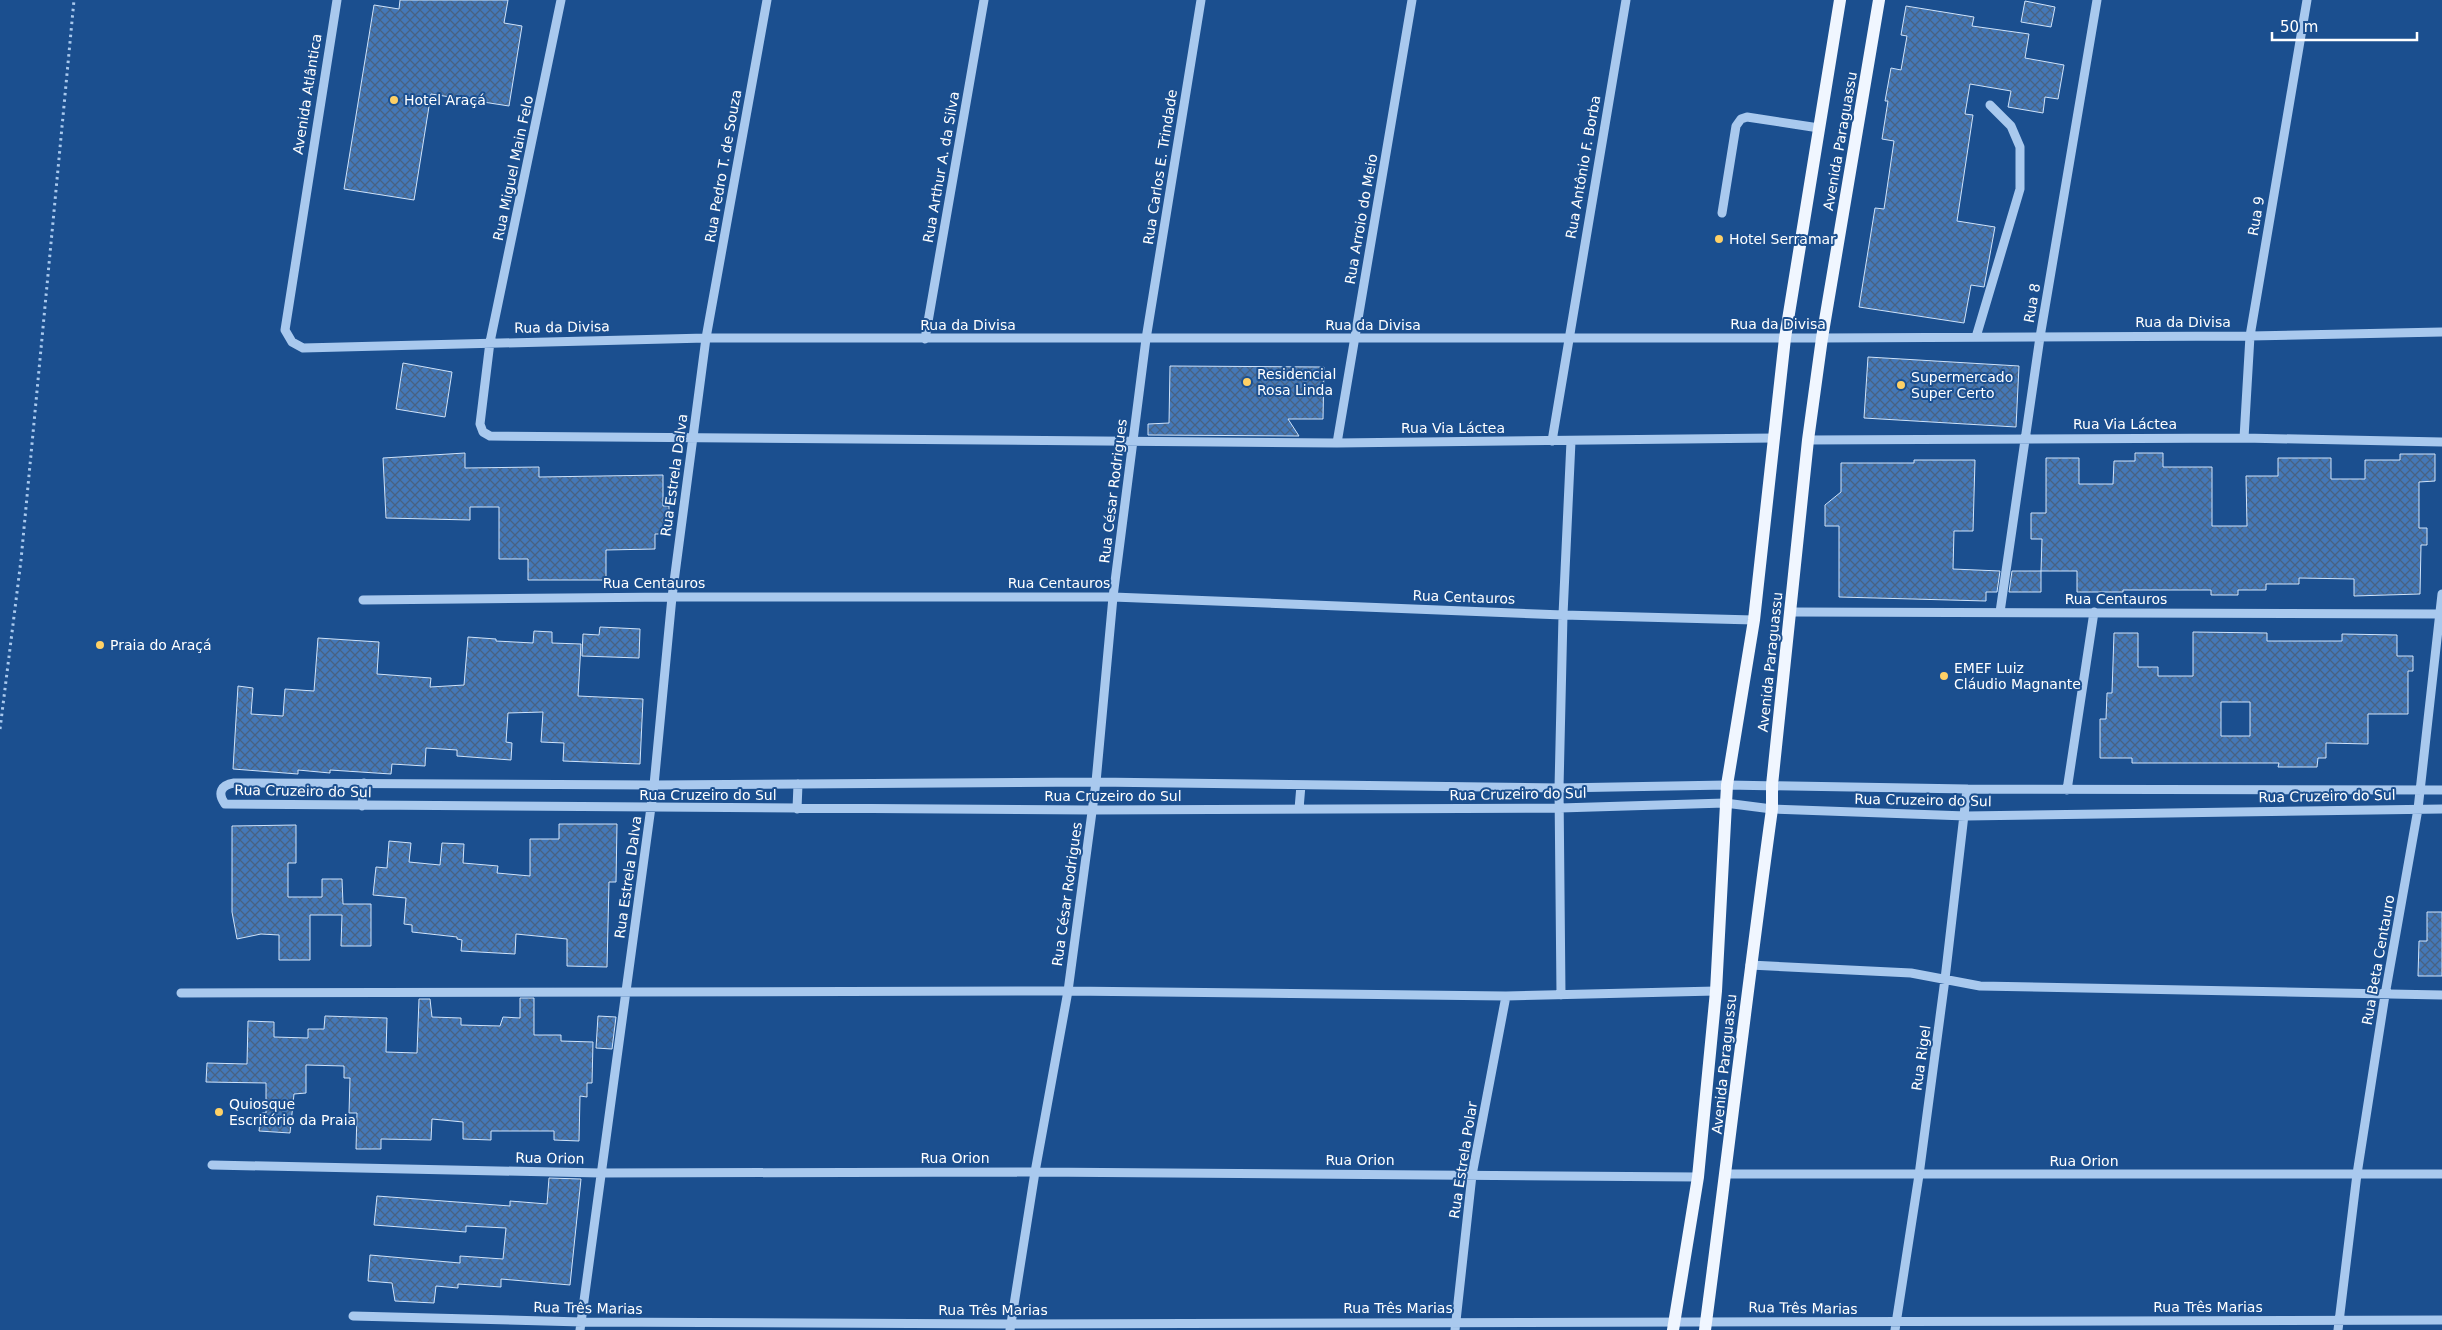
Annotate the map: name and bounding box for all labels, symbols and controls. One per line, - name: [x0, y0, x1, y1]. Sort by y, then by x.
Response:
- scale bar: [2272, 10, 2417, 42]
- text: 50 m: [2280, 18, 2318, 36]
- street label: Avenida Atlântica: [290, 32, 324, 156]
- street label: Avenida Paraguassu: [1820, 70, 1860, 212]
- street label: Rua Pedro T. de Souza: [702, 88, 744, 244]
- street label: Rua Carlos E. Trindade: [1140, 88, 1180, 246]
- street label: Rua Arthur A. da Silva: [920, 90, 962, 244]
- place label: Hotel Araçá: [404, 92, 486, 108]
- marker: Hotel Araçá: [388, 94, 400, 106]
- street label: Rua Miguel Main Felo: [490, 94, 536, 242]
- street label: Rua Antônio F. Borba: [1562, 94, 1604, 240]
- street label: Rua Arroio do Meio: [1342, 153, 1380, 285]
- street label: Rua 9: [2245, 195, 2267, 237]
- place label: Hotel Serramar: [1729, 231, 1836, 247]
- marker: Hotel Serramar: [1713, 233, 1725, 245]
- street label: Rua 8: [2021, 282, 2043, 324]
- street label: Rua da Divisa: [2135, 314, 2231, 330]
- street label: Rua da Divisa: [1730, 316, 1826, 332]
- street label: Rua da Divisa: [920, 317, 1016, 333]
- street label: Rua da Divisa: [1325, 317, 1421, 333]
- street label: Rua da Divisa: [514, 318, 610, 336]
- place label: Residencial Rosa Linda: [1257, 366, 1336, 398]
- place label: Supermercado Super Certo: [1911, 369, 2013, 401]
- marker: Residencial Rosa Linda: [1241, 376, 1253, 388]
- marker: Supermercado Super Certo: [1895, 379, 1907, 391]
- street label: Rua Estrela Dalva: [657, 413, 691, 537]
- street label: Rua Via Láctea: [2073, 416, 2177, 432]
- street label: Rua César Rodrigues: [1096, 418, 1130, 564]
- street label: Rua Via Láctea: [1401, 420, 1505, 436]
- street label: Rua Centauros: [603, 575, 705, 591]
- street label: Rua Centauros: [1008, 575, 1110, 591]
- street label: Rua Centauros: [1412, 587, 1516, 607]
- street label: Avenida Paraguassu: [1755, 591, 1785, 733]
- street label: Rua Centauros: [2065, 591, 2167, 607]
- place label: Praia do Araçá: [110, 637, 212, 653]
- marker: Praia do Araçá: [94, 639, 106, 651]
- place label: EMEF Luiz Cláudio Magnante: [1954, 660, 2081, 692]
- marker: EMEF Luiz Cláudio Magnante: [1938, 670, 1950, 682]
- street label: Rua Cruzeiro do Sul: [234, 782, 372, 800]
- street label: Rua Cruzeiro do Sul: [1449, 785, 1587, 803]
- street label: Rua Cruzeiro do Sul: [639, 787, 777, 803]
- street label: Rua Cruzeiro do Sul: [2258, 787, 2396, 805]
- street label: Rua Cruzeiro do Sul: [1044, 788, 1182, 804]
- street label: Rua Cruzeiro do Sul: [1854, 791, 1992, 809]
- street label: Rua Estrela Dalva: [611, 815, 645, 939]
- street label: Rua César Rodrigues: [1049, 821, 1085, 967]
- street label: Rua Beta Centauro: [2359, 894, 2397, 1026]
- street label: Avenida Paraguassu: [1709, 993, 1739, 1135]
- street label: Rua Rigel: [1908, 1024, 1934, 1092]
- place label: Quiosque Escritório da Praia: [229, 1096, 356, 1128]
- street label: Rua Estrela Polar: [1446, 1100, 1480, 1220]
- marker: Quiosque Escritório da Praia: [213, 1106, 225, 1118]
- street label: Rua Orion: [515, 1149, 585, 1167]
- street label: Rua Orion: [920, 1150, 990, 1166]
- street label: Rua Orion: [1325, 1152, 1395, 1168]
- street label: Rua Orion: [2049, 1153, 2119, 1169]
- street label: Rua Três Marias: [533, 1299, 643, 1317]
- street label: Rua Três Marias: [1748, 1299, 1858, 1317]
- street label: Rua Três Marias: [2153, 1299, 2263, 1315]
- street label: Rua Três Marias: [1343, 1300, 1453, 1316]
- street label: Rua Três Marias: [938, 1302, 1048, 1318]

